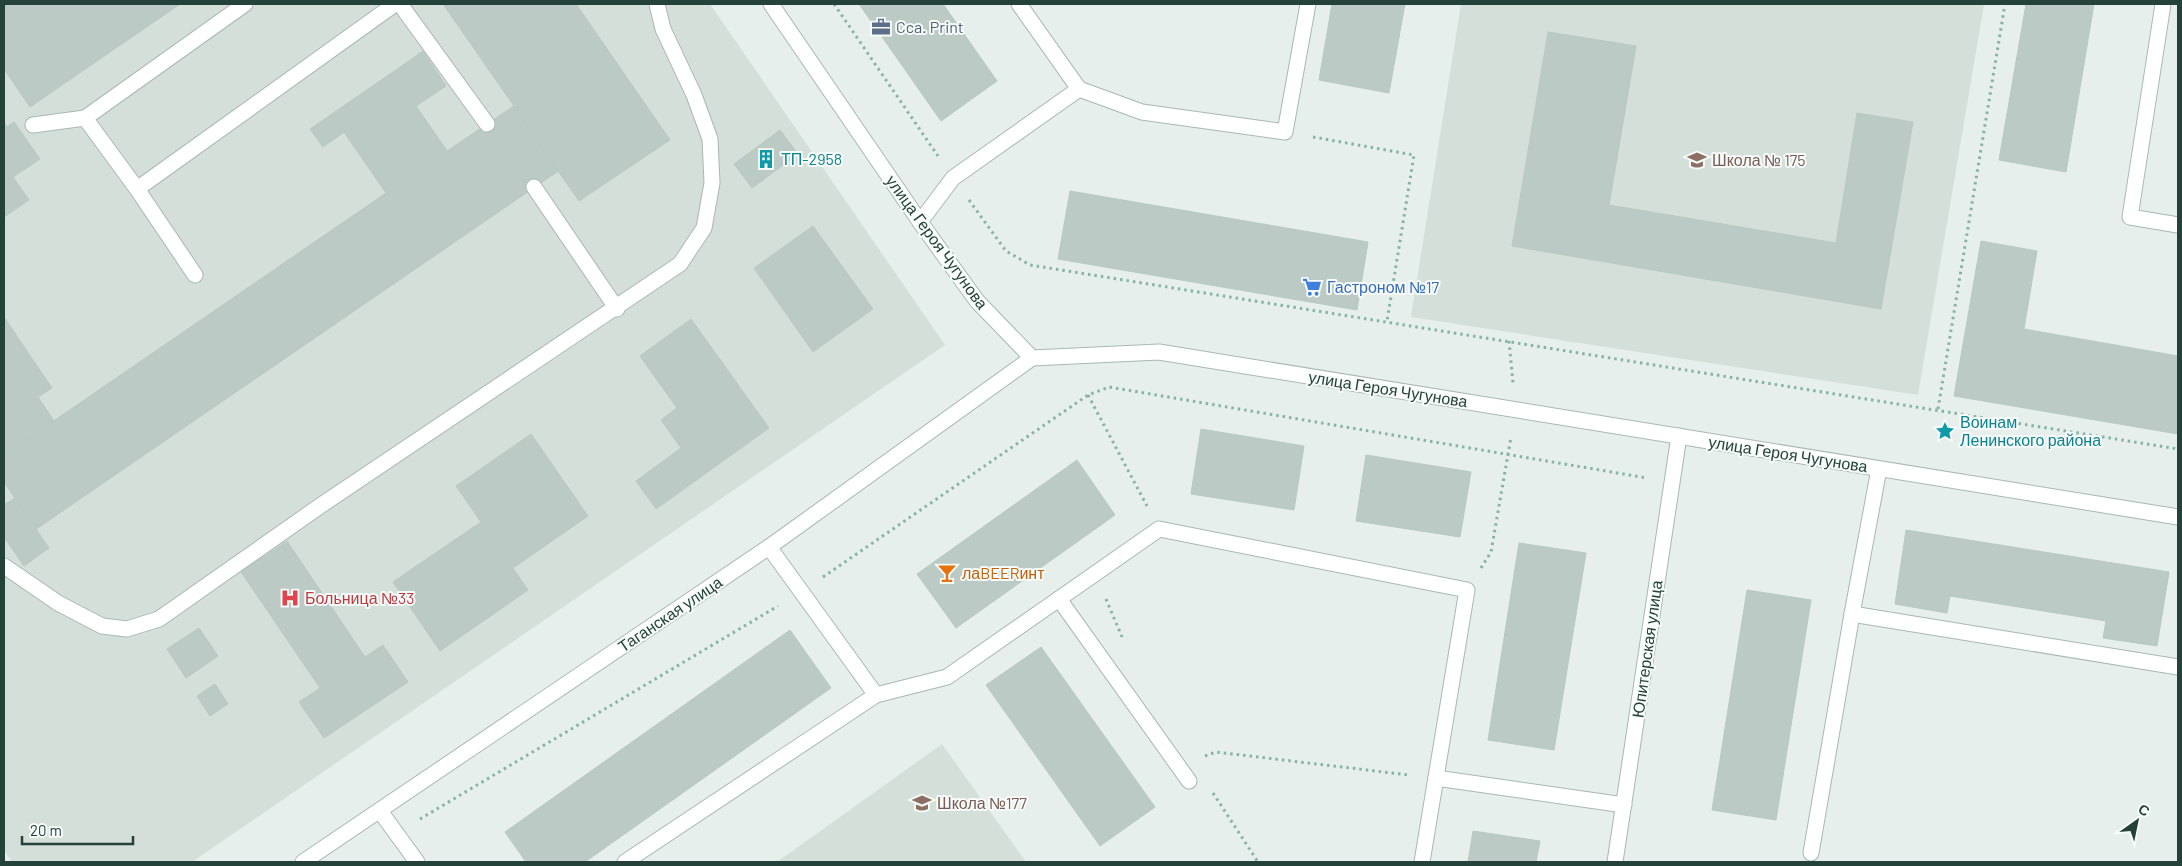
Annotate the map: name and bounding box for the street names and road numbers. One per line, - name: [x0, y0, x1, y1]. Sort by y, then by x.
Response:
- street label: улица Героя Чугунова: [882, 171, 992, 312]
- street label: улица Героя Чугунова: [1307, 367, 1469, 410]
- street label: улица Героя Чугунова: [1707, 432, 1869, 475]
- street label: Таганская улица: [614, 572, 725, 655]
- street label: Юпитерская улица: [1627, 579, 1666, 719]

